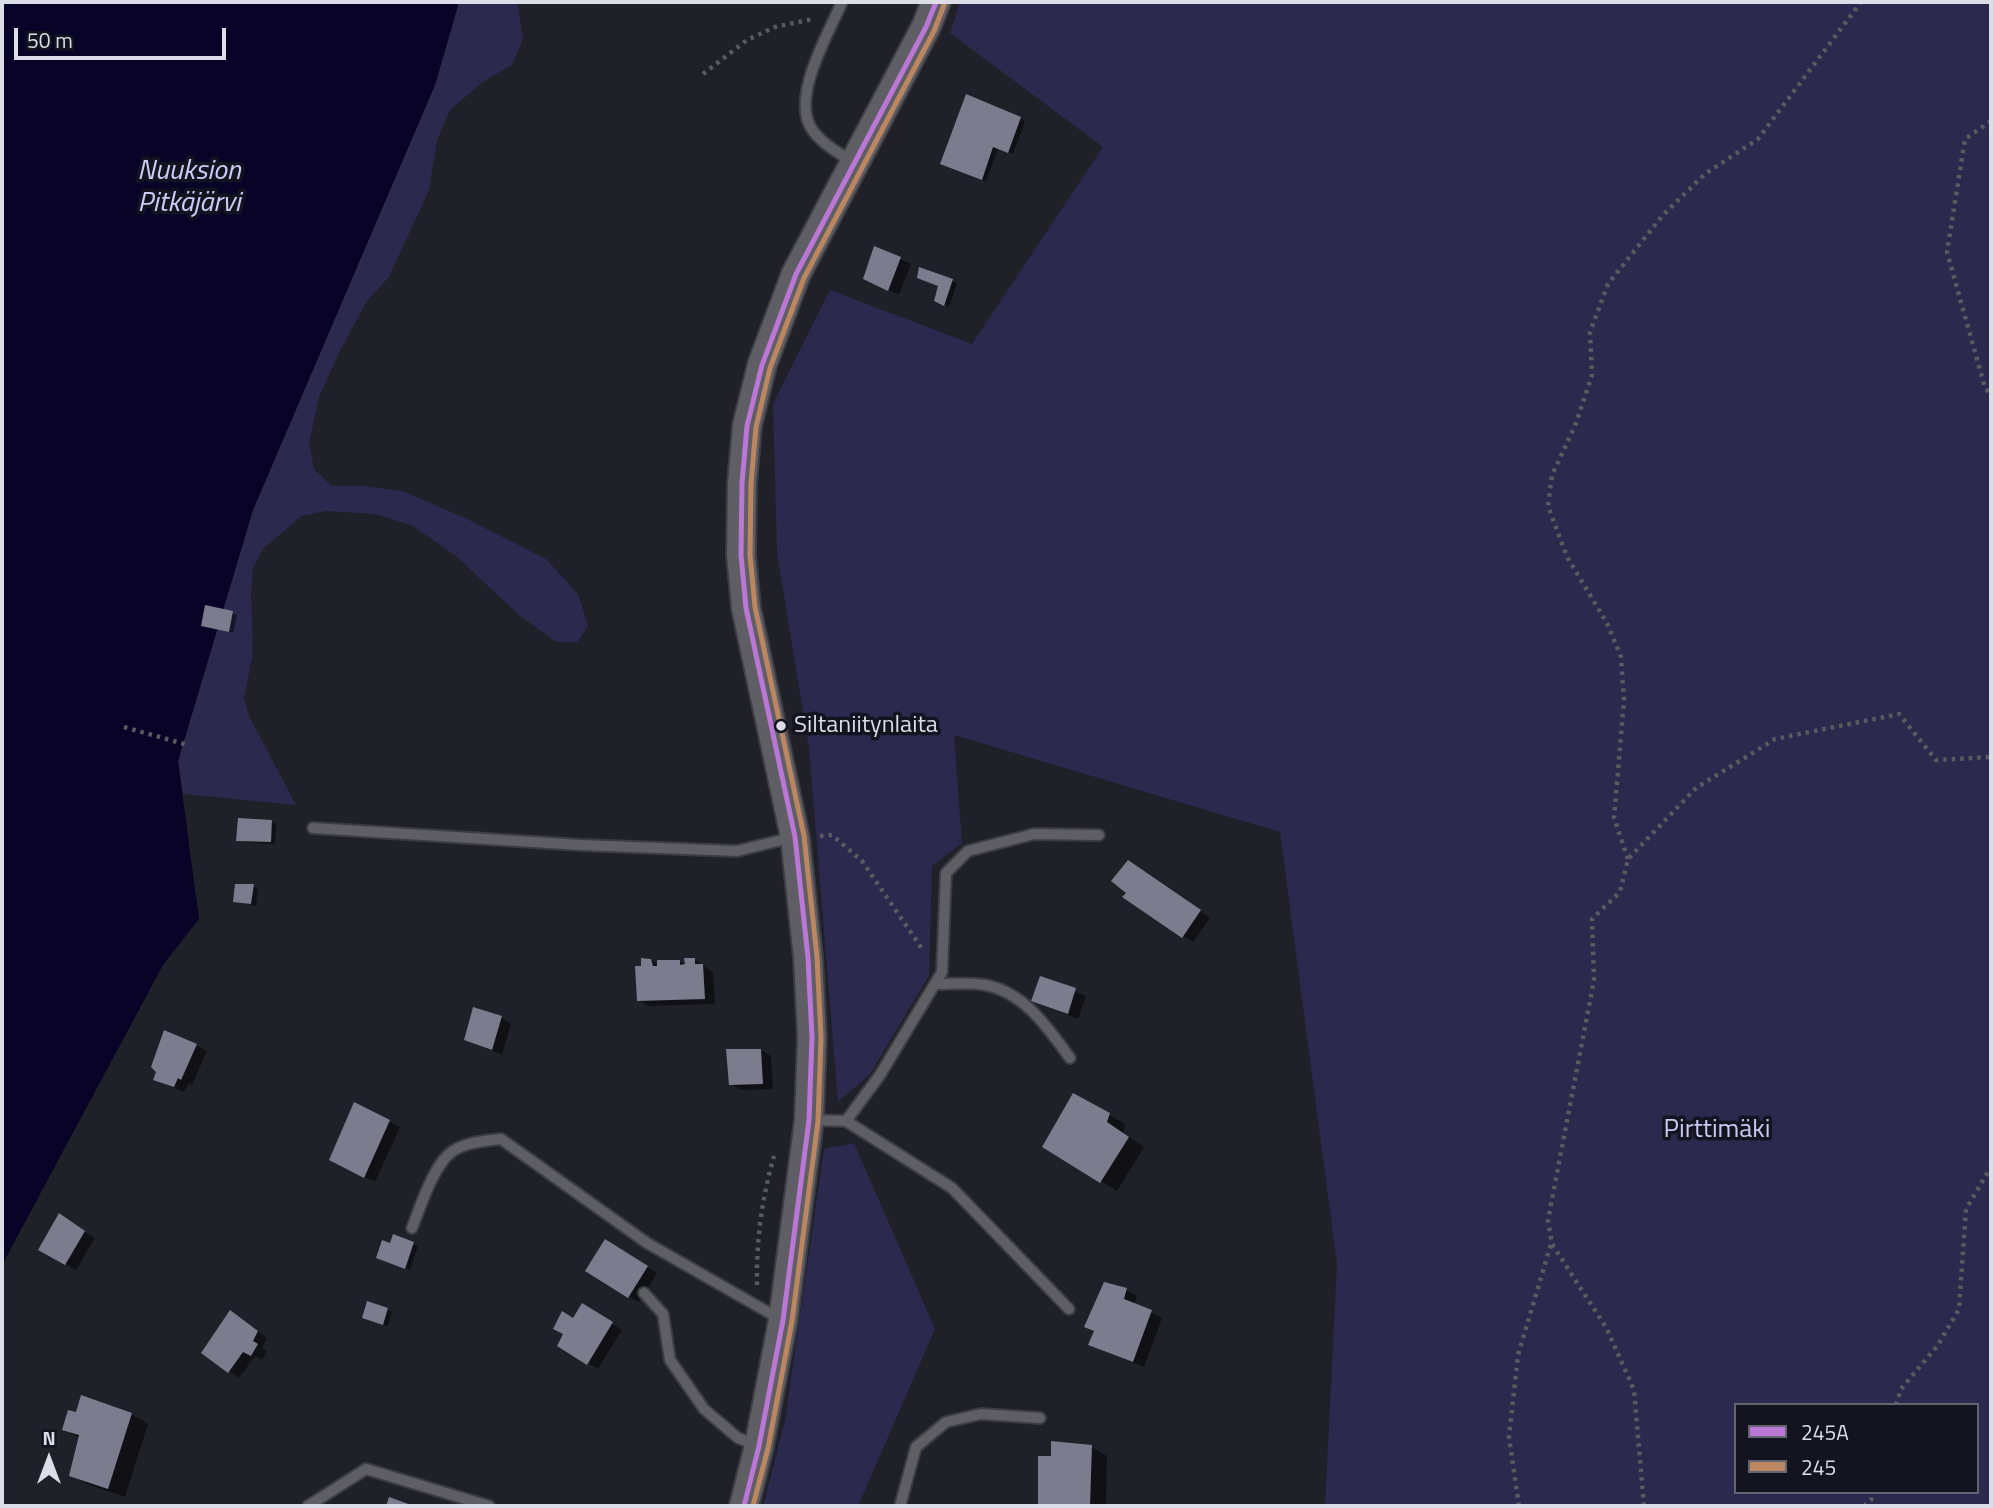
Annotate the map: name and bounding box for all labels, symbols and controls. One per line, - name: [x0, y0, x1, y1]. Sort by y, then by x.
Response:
- scale bar: [18, 14, 229, 58]
- text: 50 m: [27, 24, 73, 56]
- water label: Nuuksion Pitkäjärvi: [137, 155, 241, 221]
- place label: Siltaniitynlaita: [794, 712, 938, 740]
- marker: Siltaniitynlaita: [774, 719, 788, 733]
- park label: Pirttimäki: [1664, 1115, 1770, 1147]
- legend: [1734, 1403, 1979, 1494]
- text: 245A: [1801, 1416, 1849, 1448]
- text: N: [42, 1423, 56, 1452]
- north arrow: [14, 1424, 84, 1494]
- text: 245: [1801, 1451, 1836, 1483]

